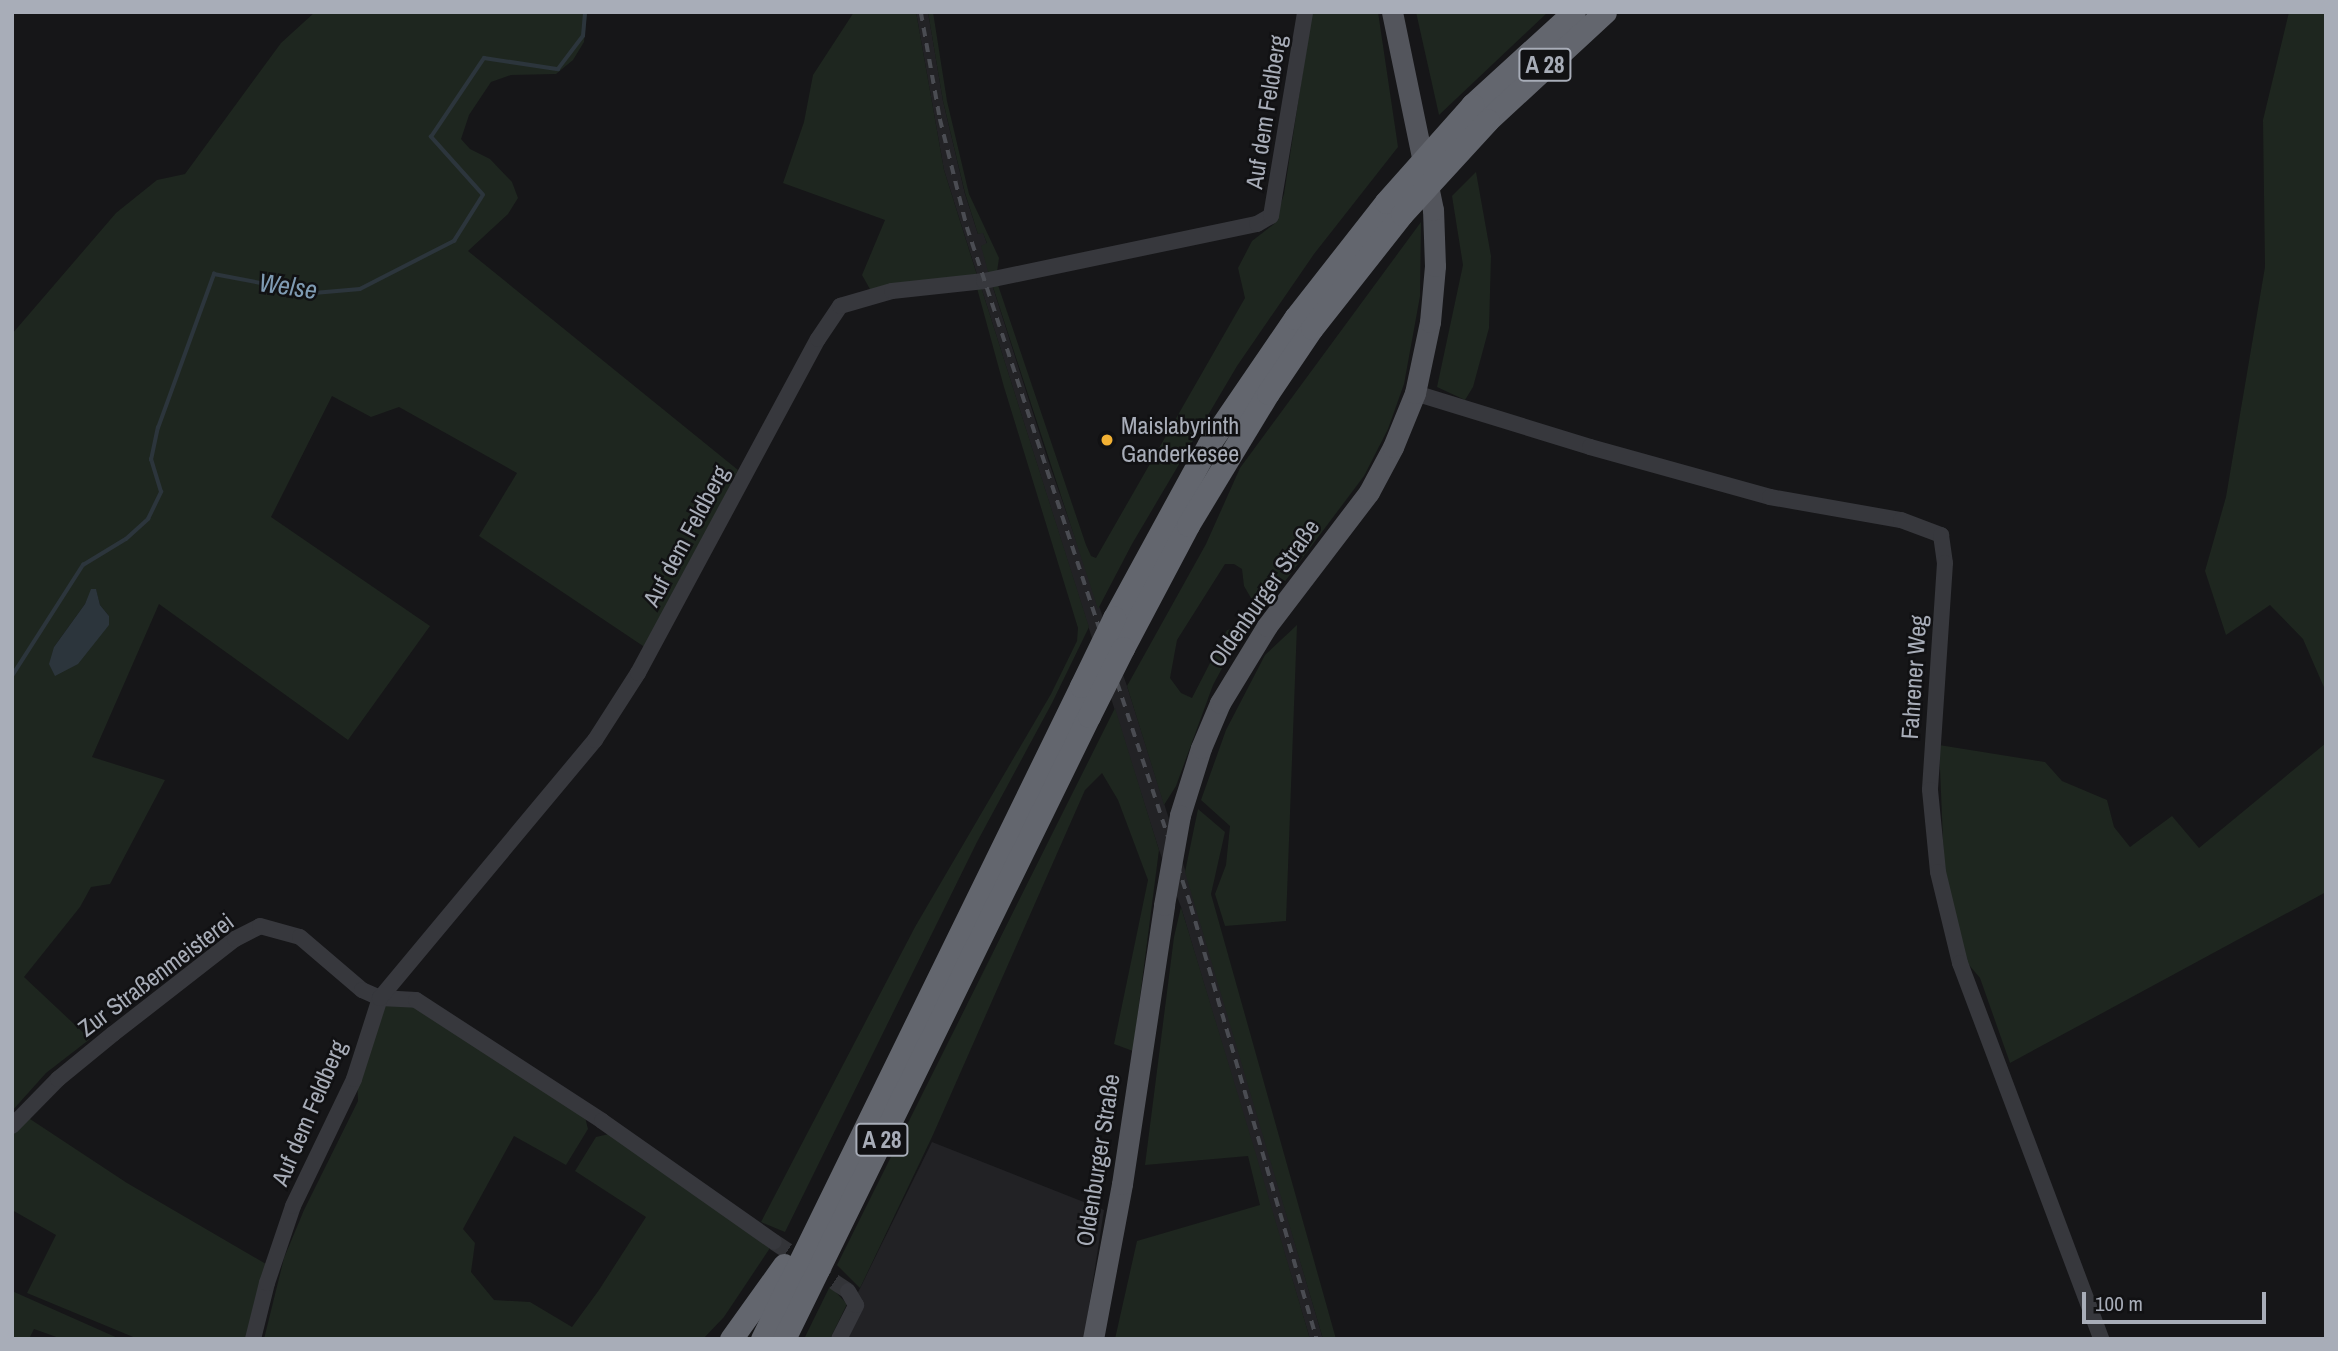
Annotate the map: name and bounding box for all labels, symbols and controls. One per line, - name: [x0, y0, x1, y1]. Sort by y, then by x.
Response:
- street label: Auf dem Feldberg: [1240, 33, 1292, 191]
- road number: A 28: [1517, 46, 1573, 85]
- water label: Welse: [257, 266, 319, 306]
- place label: Maislabyrinth Ganderkesee: [1121, 412, 1239, 468]
- marker: Maislabyrinth Ganderkesee: [1099, 432, 1115, 448]
- street label: Auf dem Feldberg: [637, 461, 735, 611]
- street label: Oldenburger Straße: [1202, 514, 1326, 672]
- street label: Fahrener Weg: [1895, 614, 1933, 740]
- street label: Zur Straßenmeisterei: [73, 907, 239, 1043]
- street label: Auf dem Feldberg: [265, 1036, 353, 1190]
- street label: Oldenburger Straße: [1070, 1072, 1126, 1248]
- road number: A 28: [854, 1120, 910, 1160]
- scale bar: [2086, 1278, 2270, 1322]
- text: 100 m: [2095, 1289, 2143, 1318]

